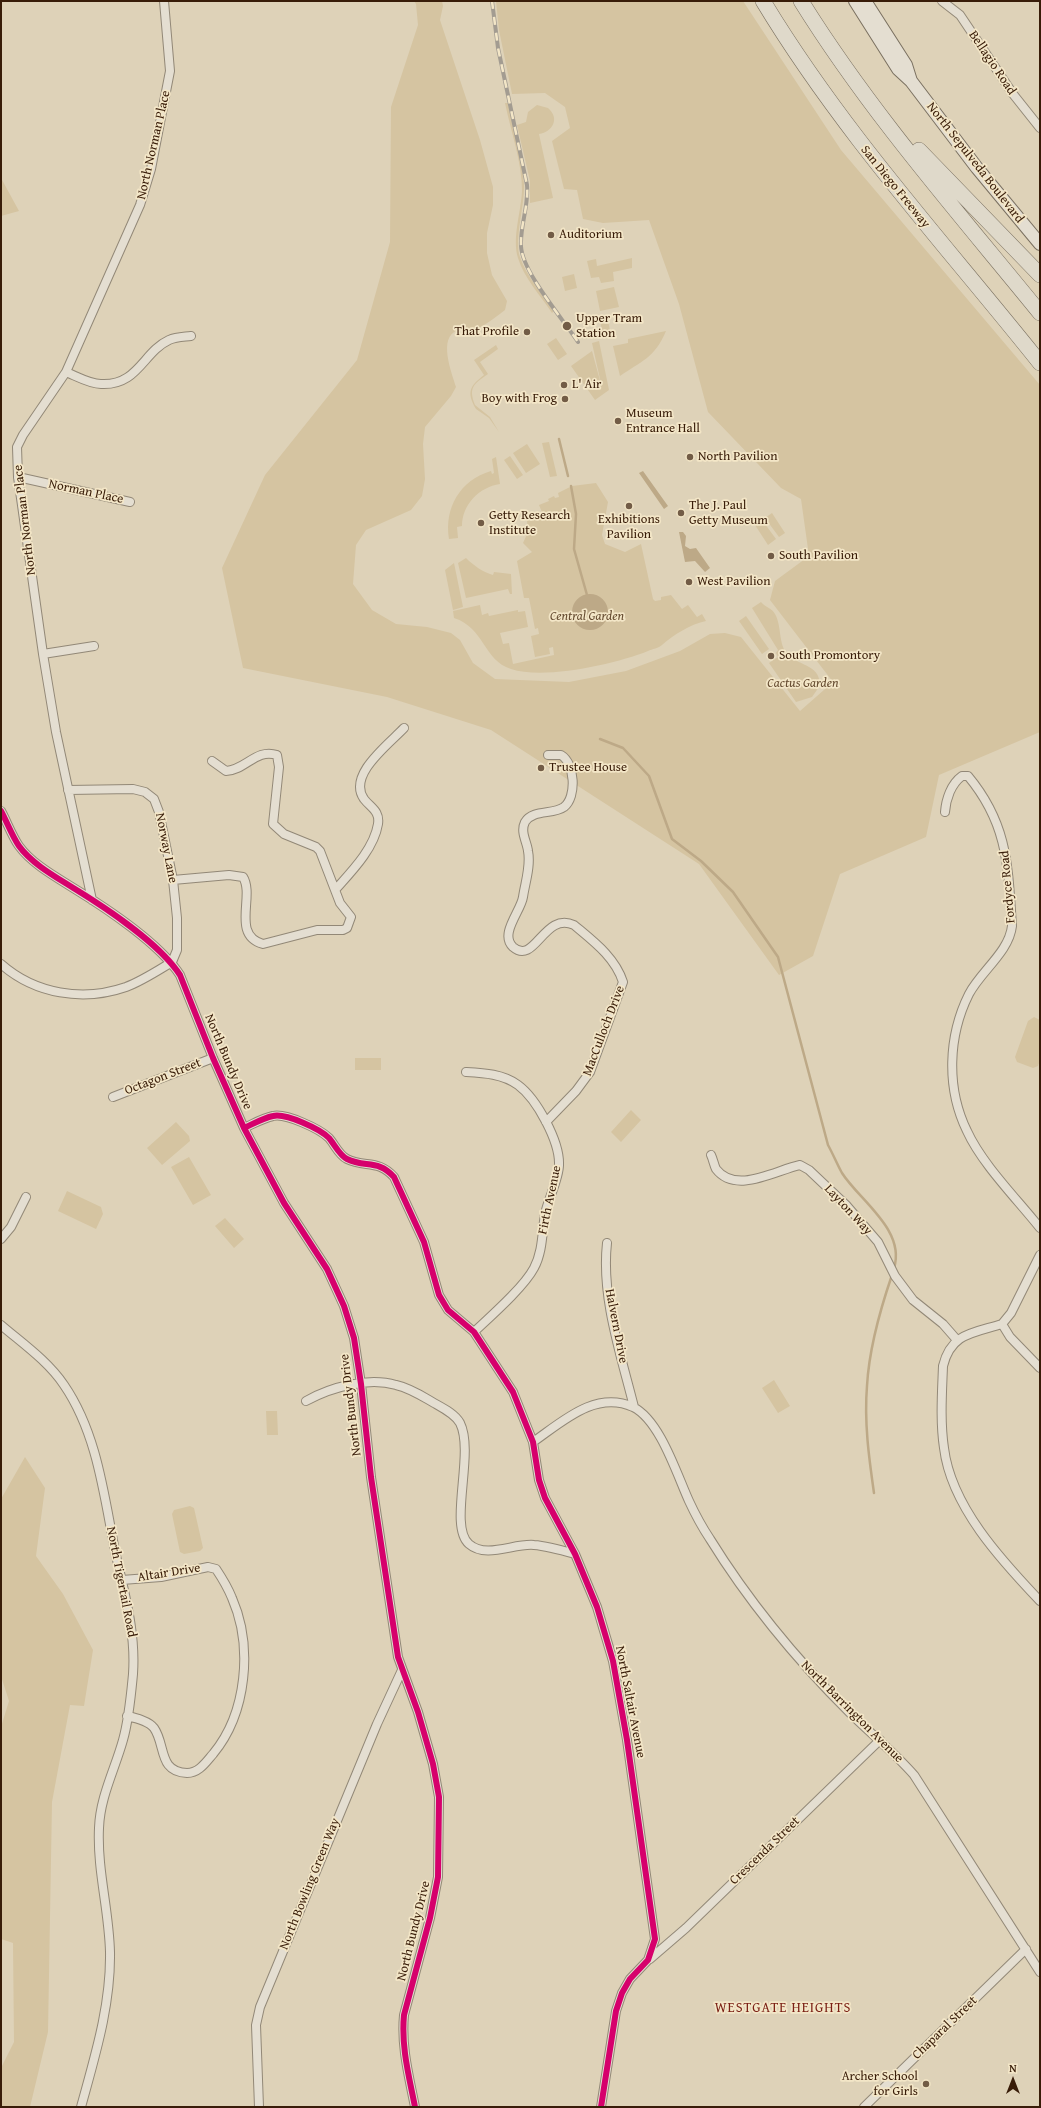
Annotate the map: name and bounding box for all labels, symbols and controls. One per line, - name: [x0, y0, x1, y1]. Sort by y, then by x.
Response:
- street label: Bellagio Road: [965, 28, 1019, 98]
- street label: North Norman Place: [134, 89, 174, 201]
- street label: North Sepulveda Boulevard: [923, 100, 1027, 226]
- street label: San Diego Freeway: [857, 143, 933, 231]
- place label: Auditorium: [559, 227, 622, 243]
- marker: Auditorium: [546, 230, 556, 240]
- place label: Upper Tram Station: [576, 311, 642, 342]
- marker: Upper Tram Station: [561, 320, 573, 332]
- place label: That Profile: [454, 324, 519, 340]
- marker: That Profile: [522, 327, 532, 337]
- place label: L' Air: [572, 377, 601, 393]
- marker: L' Air: [559, 380, 569, 390]
- place label: Boy with Frog: [481, 391, 557, 407]
- marker: Boy with Frog: [560, 394, 570, 404]
- place label: Museum Entrance Hall: [626, 406, 700, 437]
- marker: Museum Entrance Hall: [613, 416, 623, 426]
- place label: North Pavilion: [698, 449, 778, 465]
- marker: North Pavilion: [685, 452, 695, 462]
- street label: North Norman Place: [10, 464, 40, 576]
- street label: Norman Place: [47, 476, 125, 508]
- place label: The J. Paul Getty Museum: [689, 498, 768, 529]
- marker: Exhibitions Pavilion: [624, 501, 634, 511]
- place label: Getty Research Institute: [489, 508, 570, 539]
- marker: The J. Paul Getty Museum: [676, 508, 686, 518]
- place label: Exhibitions Pavilion: [598, 512, 660, 543]
- marker: Getty Research Institute: [476, 518, 486, 528]
- place label: South Pavilion: [779, 548, 858, 564]
- marker: South Pavilion: [766, 551, 776, 561]
- place label: West Pavilion: [697, 574, 771, 590]
- marker: West Pavilion: [684, 577, 694, 587]
- park label: Central Garden: [550, 609, 624, 625]
- place label: South Promontory: [779, 648, 880, 664]
- marker: South Promontory: [766, 651, 776, 661]
- park label: Cactus Garden: [767, 676, 839, 692]
- place label: Trustee House: [549, 760, 627, 776]
- marker: Trustee House: [536, 763, 546, 773]
- street label: Norway Lane: [152, 812, 180, 884]
- street label: Fordyce Road: [997, 850, 1019, 924]
- street label: MacCulloch Drive: [580, 984, 628, 1078]
- street label: North Bundy Drive: [201, 1012, 255, 1112]
- street label: Octagon Street: [123, 1055, 203, 1099]
- street label: Firth Avenue: [535, 1164, 565, 1236]
- street label: Layton Way: [821, 1181, 875, 1239]
- street label: Halvern Drive: [601, 1288, 631, 1364]
- street label: North Bundy Drive: [337, 1353, 365, 1457]
- street label: North Tigertail Road: [103, 1525, 139, 1639]
- street label: Altair Drive: [137, 1560, 201, 1586]
- street label: North Saltair Avenue: [611, 1645, 649, 1759]
- street label: North Barrington Avenue: [798, 1658, 906, 1766]
- street label: Crescenda Street: [727, 1814, 803, 1888]
- street label: North Bowling Green Way: [276, 1816, 344, 1952]
- street label: North Bundy Drive: [394, 1879, 434, 1983]
- street label: Chaparal Street: [909, 1993, 981, 2063]
- district label: WESTGATE HEIGHTS: [715, 2000, 851, 2016]
- north arrow: [993, 2060, 1033, 2100]
- text: N: [1009, 2060, 1017, 2076]
- place label: Archer School for Girls: [842, 2069, 918, 2100]
- marker: Archer School for Girls: [921, 2079, 931, 2089]

